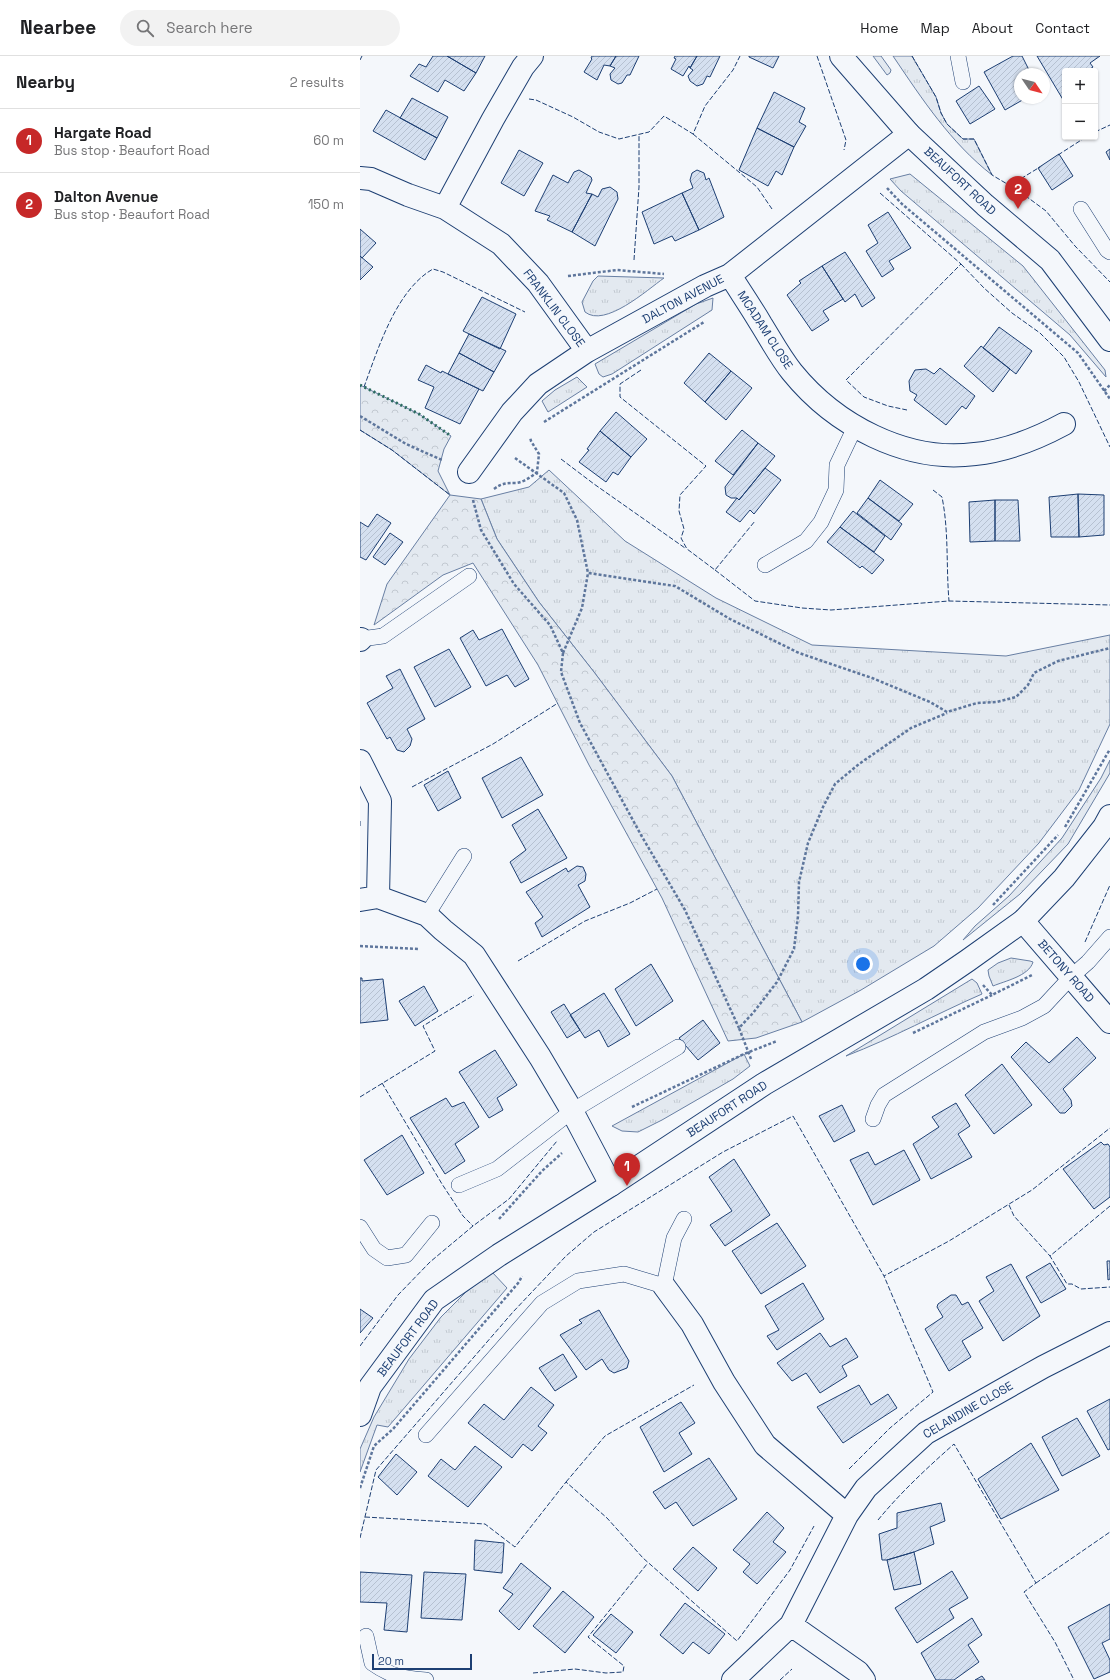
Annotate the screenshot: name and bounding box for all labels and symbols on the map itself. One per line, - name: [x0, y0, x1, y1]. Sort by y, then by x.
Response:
- north arrow: [1014, 68, 1050, 104]
- street label: BEAUFORT ROAD: [921, 144, 999, 219]
- pin: 2: [1005, 176, 1031, 209]
- street label: FRANKLIN CLOSE: [519, 266, 589, 350]
- street label: DALTON AVENUE: [639, 271, 727, 327]
- street label: MCADAM CLOSE: [734, 288, 797, 373]
- street label: BETONY ROAD: [1034, 936, 1098, 1006]
- your location: [853, 954, 873, 974]
- street label: BEAUFORT ROAD: [684, 1077, 770, 1141]
- pin: 1: [614, 1153, 640, 1186]
- street label: BEAUFORT ROAD: [374, 1296, 442, 1380]
- street label: CELANDINE CLOSE: [920, 1378, 1016, 1442]
- scale bar: [372, 1652, 472, 1671]

